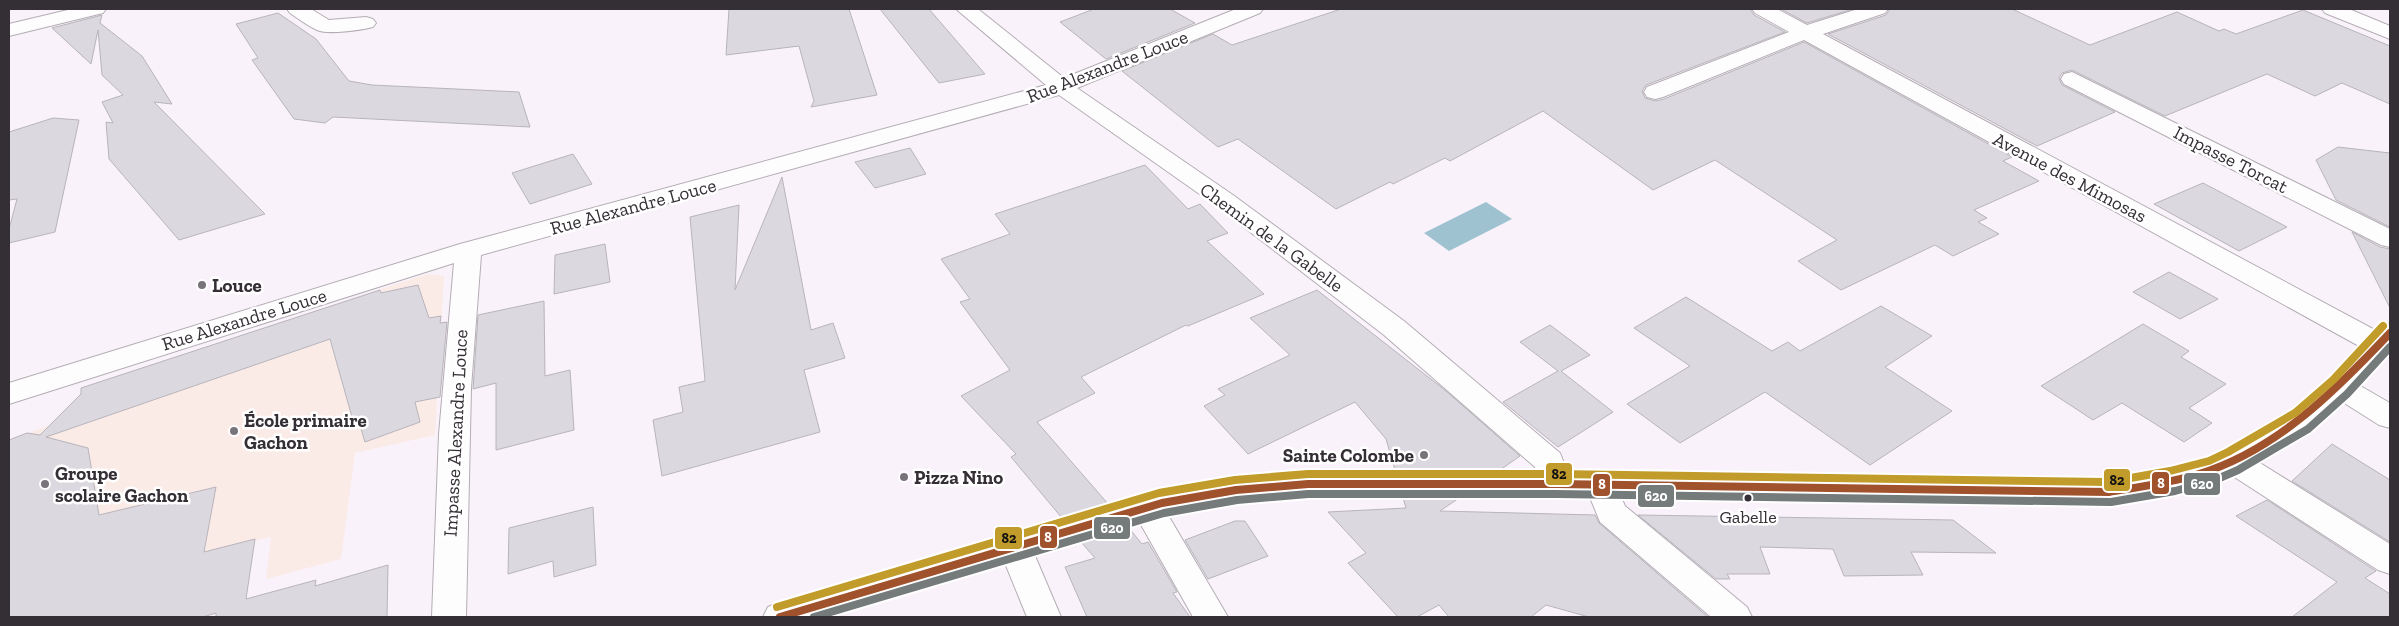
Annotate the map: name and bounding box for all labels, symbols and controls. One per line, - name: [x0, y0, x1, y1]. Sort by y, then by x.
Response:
- street label: Rue Alexandre Louce: [1023, 25, 1191, 108]
- street label: Impasse Torcat: [2170, 121, 2292, 198]
- street label: Avenue des Mimosas: [1989, 127, 2150, 228]
- street label: Rue Alexandre Louce: [548, 173, 719, 240]
- street label: Chemin de la Gabelle: [1196, 178, 1348, 297]
- place label: Louce: [212, 274, 262, 297]
- marker: Louce: [196, 279, 208, 291]
- street label: Rue Alexandre Louce: [159, 283, 329, 355]
- street label: Impasse Alexandre Louce: [439, 329, 472, 537]
- place label: École primaire Gachon: [244, 409, 367, 454]
- marker: École primaire Gachon: [228, 425, 240, 437]
- place label: Sainte Colombe: [1283, 444, 1414, 467]
- marker: Sainte Colombe: [1418, 449, 1430, 461]
- place label: Groupe scolaire Gachon: [55, 462, 189, 507]
- line badge: 82: [1545, 462, 1573, 486]
- place label: Pizza Nino: [914, 466, 1003, 489]
- text: 82: [1551, 466, 1567, 483]
- line badge: 82: [2103, 468, 2131, 492]
- marker: Pizza Nino: [898, 471, 910, 483]
- line badge: 8: [2151, 471, 2170, 495]
- text: 82: [2109, 472, 2125, 489]
- line badge: 620: [2183, 472, 2221, 496]
- line badge: 8: [1592, 473, 1611, 497]
- text: 8: [2157, 475, 2165, 492]
- text: 8: [1598, 476, 1606, 493]
- text: 620: [2190, 476, 2214, 493]
- marker: Groupe scolaire Gachon: [39, 478, 51, 490]
- line badge: 620: [1637, 484, 1675, 508]
- text: 620: [1644, 488, 1668, 505]
- marker: Gabelle: [1743, 493, 1753, 503]
- place label: Gabelle: [1719, 506, 1777, 528]
- line badge: 620: [1093, 516, 1131, 540]
- text: 620: [1100, 520, 1124, 537]
- line badge: 8: [1039, 525, 1058, 549]
- line badge: 82: [994, 526, 1023, 550]
- text: 8: [1044, 529, 1052, 546]
- text: 82: [1001, 530, 1017, 547]

